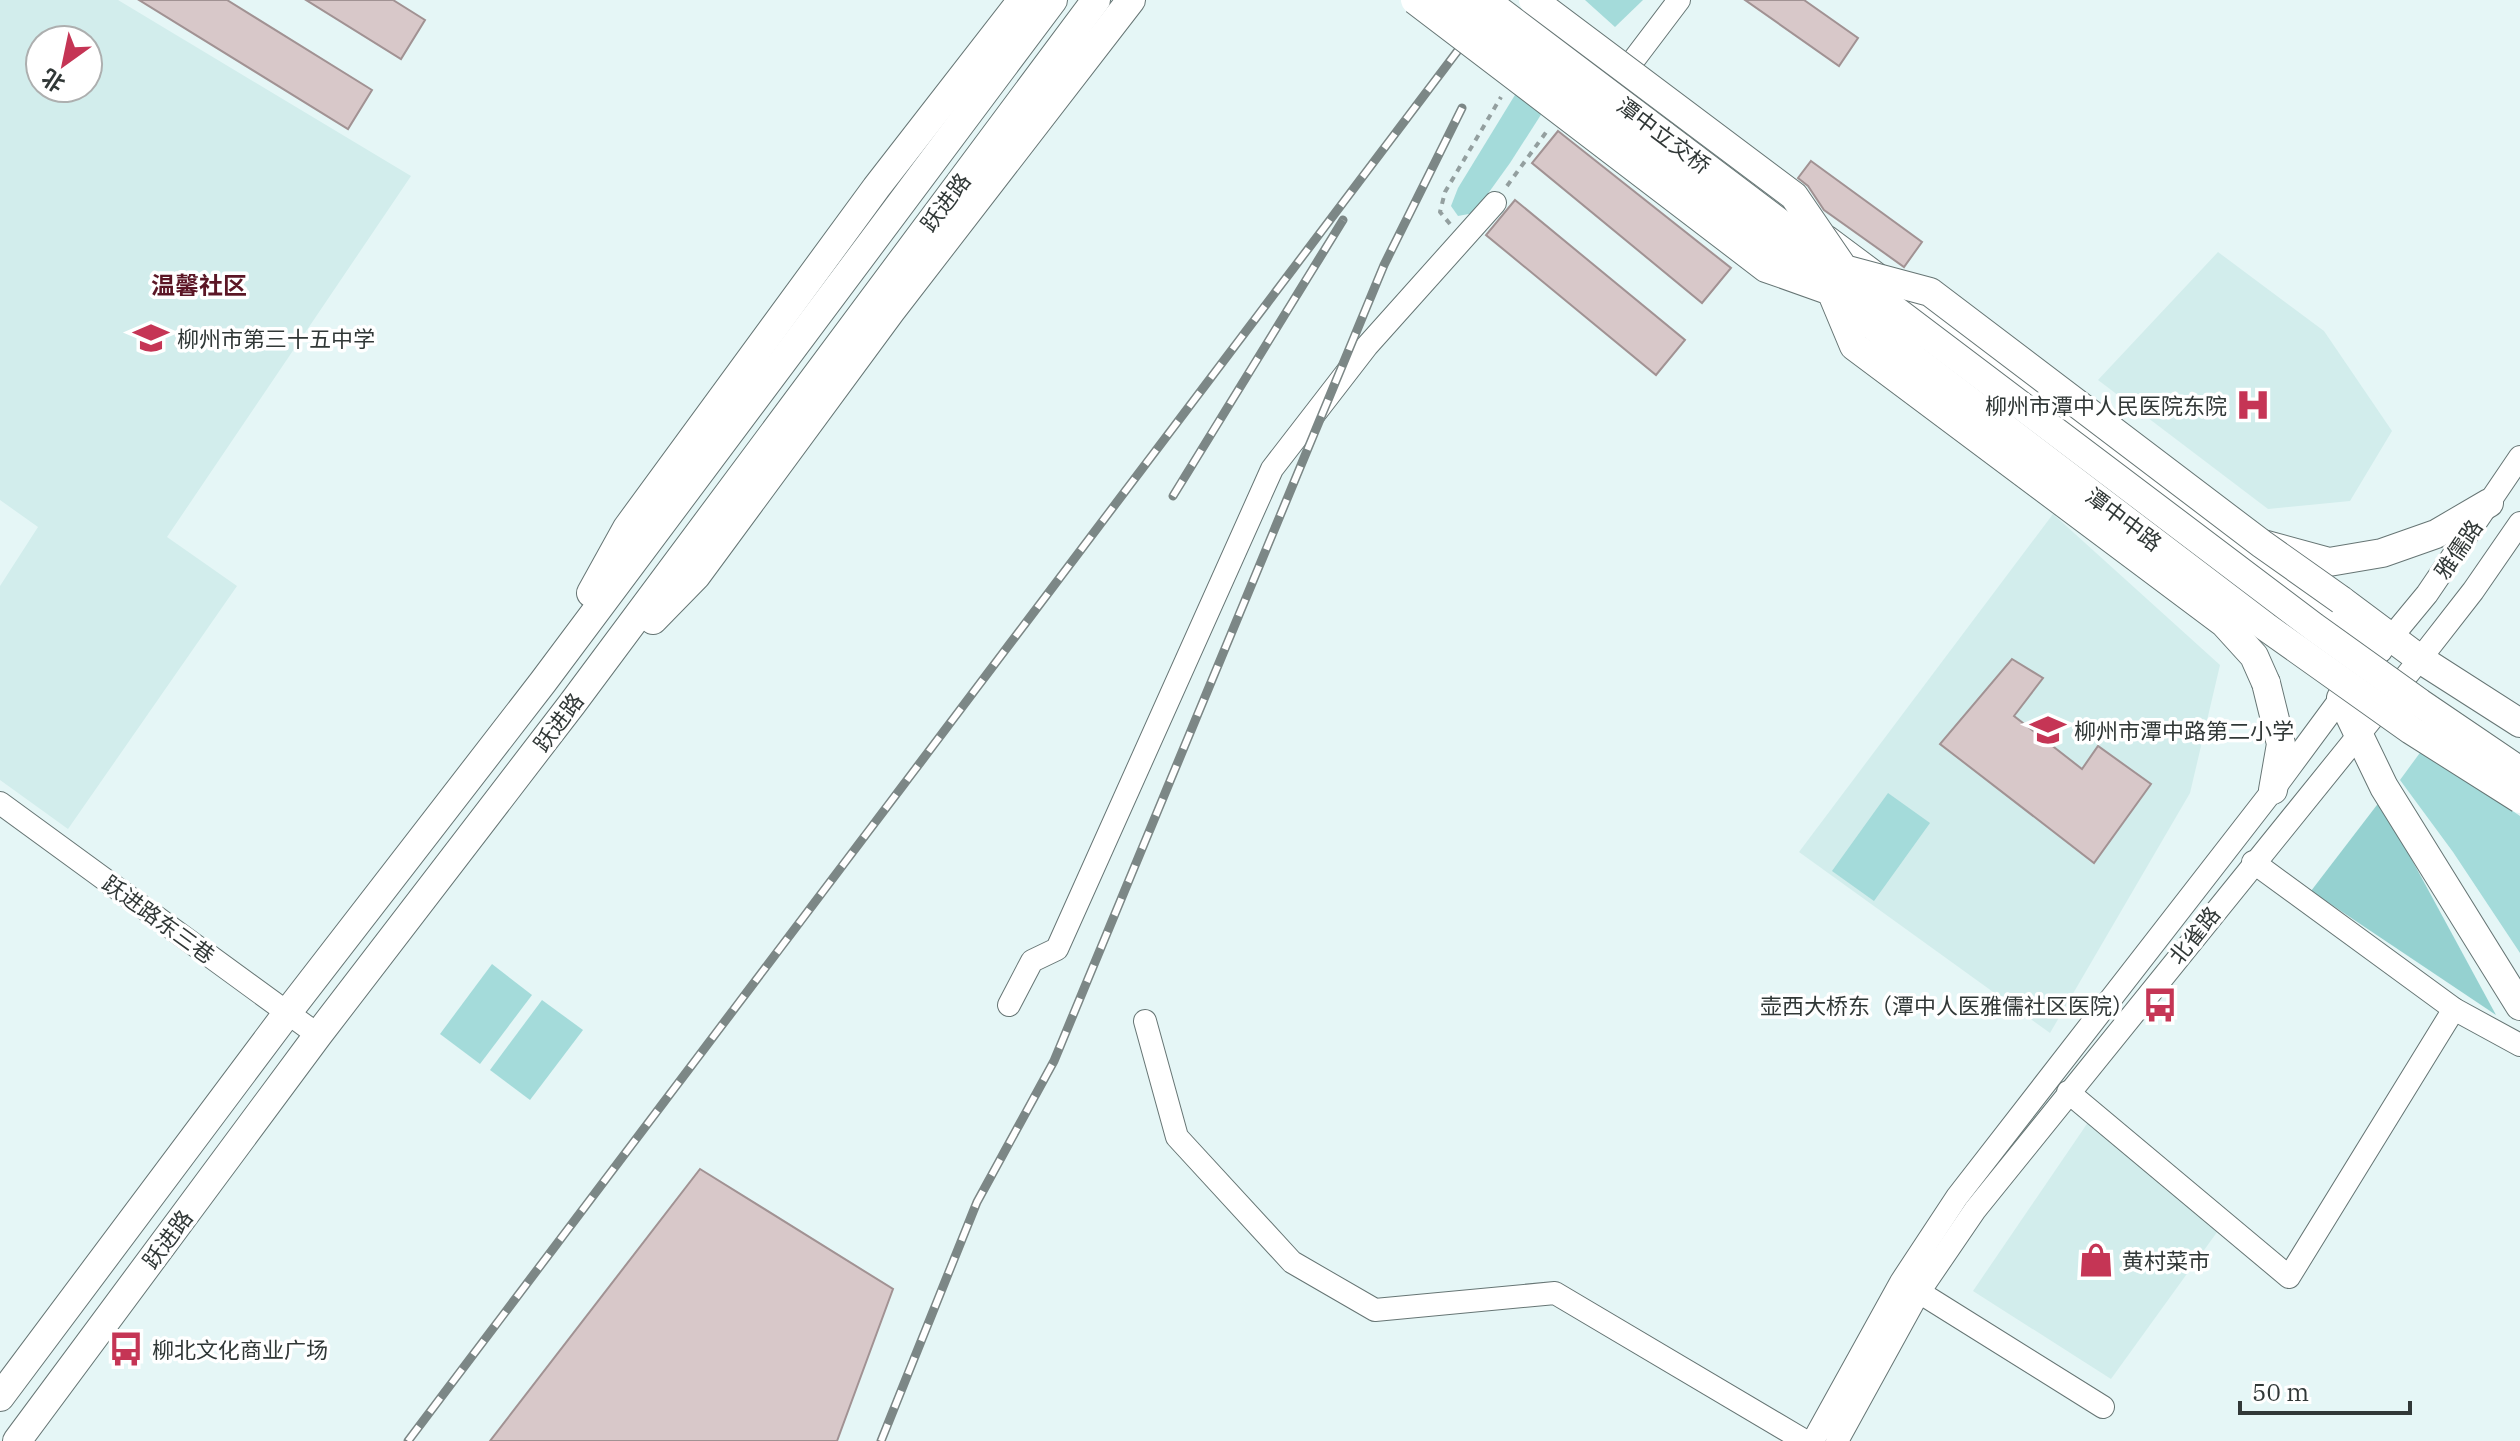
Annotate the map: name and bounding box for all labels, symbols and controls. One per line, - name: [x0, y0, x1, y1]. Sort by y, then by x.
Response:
- north arrow: [24, 24, 104, 104]
- text: 北: [36, 63, 70, 99]
- street label: 潭中立交桥: [1611, 90, 1717, 180]
- street label: 跃进路: [914, 167, 976, 237]
- district label: 温馨社区: [151, 269, 247, 301]
- school or university icon: 柳州市第三十五中学: [132, 319, 170, 357]
- place label: 柳州市第三十五中学: [177, 324, 375, 353]
- hospital icon: 柳州市潭中人民医院东院: [2234, 386, 2272, 424]
- place label: 柳州市潭中人民医院东院: [1985, 391, 2227, 420]
- street label: 潭中中路: [2080, 481, 2168, 557]
- street label: 雅儒路: [2428, 514, 2488, 584]
- street label: 跃进路: [527, 687, 589, 757]
- school or university icon: 柳州市潭中路第二小学: [2029, 711, 2067, 749]
- place label: 柳州市潭中路第二小学: [2074, 716, 2294, 745]
- street label: 跃进路东三巷: [97, 868, 221, 970]
- street label: 北雀路: [2162, 900, 2226, 970]
- bus stop icon: 壶西大桥东（潭中人医雅儒社区医院）: [2141, 986, 2179, 1024]
- place label: 壶西大桥东（潭中人医雅儒社区医院）: [1760, 991, 2134, 1020]
- street label: 跃进路: [136, 1204, 198, 1274]
- shop icon: 黄村菜市: [2077, 1241, 2115, 1279]
- place label: 黄村菜市: [2122, 1246, 2210, 1275]
- bus stop icon: 柳北文化商业广场: [107, 1330, 145, 1368]
- place label: 柳北文化商业广场: [152, 1335, 328, 1364]
- scale bar: [2240, 1365, 2410, 1415]
- text: 50 m: [2252, 1376, 2309, 1408]

